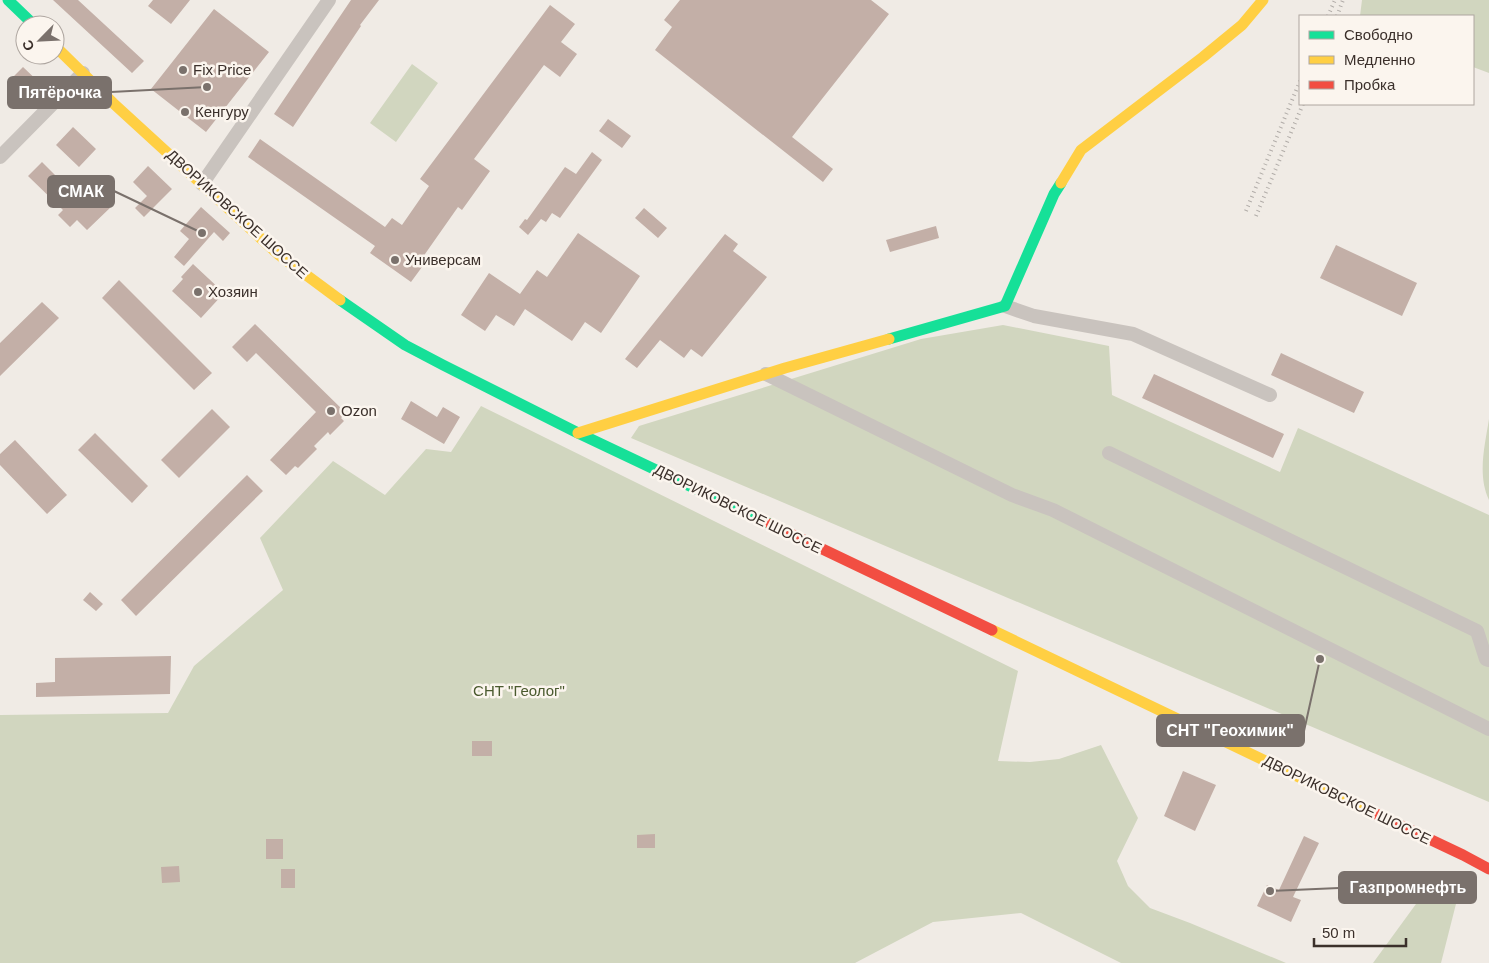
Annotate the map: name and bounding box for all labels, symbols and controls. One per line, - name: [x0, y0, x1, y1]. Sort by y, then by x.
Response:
- north arrow: [15, 15, 65, 65]
- legend: [1299, 15, 1474, 105]
- text: Свободно: [1344, 26, 1413, 43]
- text: С: [19, 37, 37, 53]
- text: Медленно: [1344, 51, 1415, 68]
- place label: Fix Price: [193, 61, 251, 78]
- marker: Fix Price: [177, 64, 189, 76]
- text: Пробка: [1344, 76, 1396, 93]
- callout: Пятёрочка: [8, 77, 111, 108]
- text: Пятёрочка: [19, 84, 102, 101]
- place label: Кенгуру: [195, 103, 249, 120]
- marker: Кенгуру: [179, 106, 191, 118]
- street label: ДВОРИКОВСКОЕ ШОССЕ: [163, 146, 311, 282]
- callout: СМАК: [48, 176, 114, 207]
- text: СМАК: [58, 183, 104, 200]
- place label: Универсам: [405, 251, 481, 268]
- marker: Универсам: [389, 254, 401, 266]
- place label: Хозяин: [208, 283, 258, 300]
- marker: Хозяин: [192, 286, 204, 298]
- place label: Ozon: [341, 402, 377, 419]
- marker: Ozon: [325, 405, 337, 417]
- street label: ДВОРИКОВСКОЕ ШОССЕ: [652, 461, 825, 557]
- park label: СНТ "Геолог": [473, 682, 565, 699]
- callout: СНТ "Геохимик": [1157, 715, 1304, 746]
- text: СНТ "Геохимик": [1166, 722, 1294, 739]
- street label: ДВОРИКОВСКОЕ ШОССЕ: [1261, 752, 1434, 848]
- callout: Газпромнефть: [1339, 872, 1476, 903]
- text: Газпромнефть: [1350, 879, 1467, 896]
- scale bar: [1314, 916, 1406, 948]
- text: 50 m: [1322, 924, 1355, 941]

